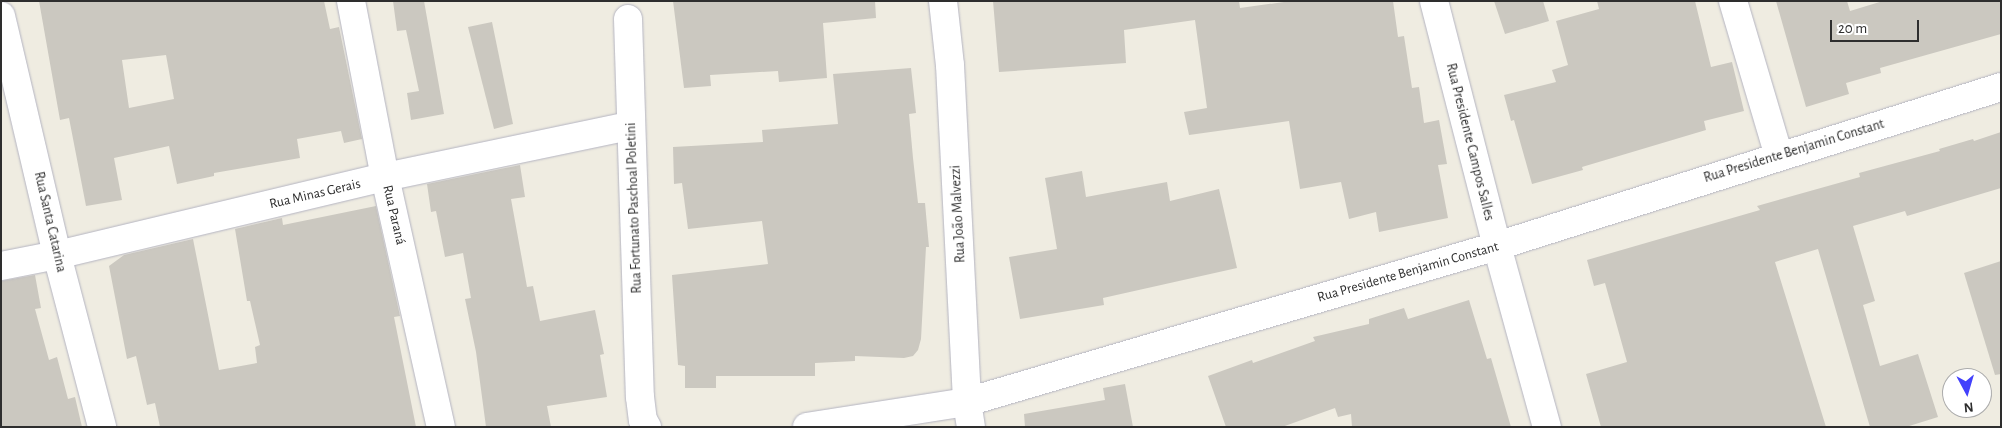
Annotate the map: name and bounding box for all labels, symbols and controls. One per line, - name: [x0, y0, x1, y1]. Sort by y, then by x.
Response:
- scale bar: [1832, 10, 1921, 42]
- text: 20 m: [1838, 21, 1867, 36]
- street label: Rua Presidente Campos Salles: [1442, 62, 1498, 222]
- street label: Rua Presidente Benjamin Constant: [1702, 116, 1886, 186]
- street label: Rua Fortunato Paschoal Poletini: [623, 122, 645, 294]
- street label: Rua João Malvezzi: [947, 165, 969, 263]
- street label: Rua Santa Catarina: [30, 170, 70, 274]
- street label: Rua Minas Gerais: [268, 175, 362, 213]
- street label: Rua Paraná: [379, 183, 409, 247]
- street label: Rua Presidente Benjamin Constant: [1315, 238, 1501, 306]
- north arrow: [1942, 368, 1992, 418]
- text: N: [1963, 399, 1974, 414]

